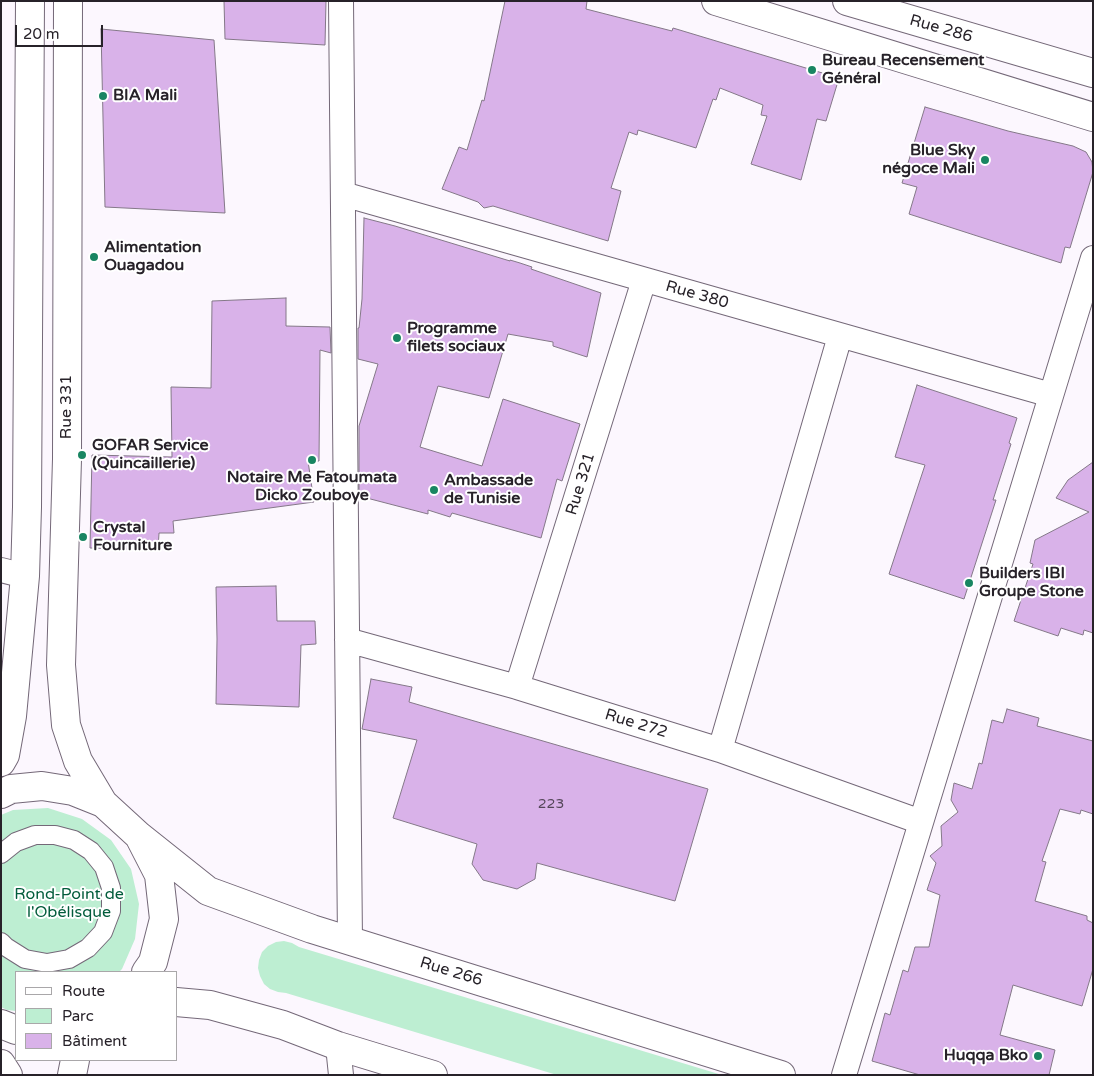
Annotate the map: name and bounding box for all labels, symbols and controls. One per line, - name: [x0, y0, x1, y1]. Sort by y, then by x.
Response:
- street label: Rue 286: [907, 11, 975, 47]
- scale bar: [18, 15, 105, 47]
- text: 20 m: [23, 25, 60, 43]
- place label: Bureau Recensement Général: [822, 51, 984, 89]
- marker: Bureau Recensement Général: [806, 64, 818, 76]
- place label: BIA Mali: [113, 86, 177, 106]
- marker: BIA Mali: [97, 90, 109, 102]
- place label: Blue Sky négoce Mali: [882, 141, 975, 179]
- marker: Blue Sky négoce Mali: [979, 154, 991, 166]
- place label: Alimentation Ouagadou: [104, 238, 202, 276]
- marker: Alimentation Ouagadou: [88, 251, 100, 263]
- street label: Rue 380: [663, 277, 731, 313]
- place label: Programme filets sociaux: [407, 319, 505, 357]
- marker: Programme filets sociaux: [391, 332, 403, 344]
- street label: Rue 331: [57, 375, 77, 439]
- place label: GOFAR Service (Quincaillerie): [92, 436, 209, 474]
- marker: GOFAR Service (Quincaillerie): [76, 449, 88, 461]
- street label: Rue 321: [562, 450, 600, 518]
- marker: Notaire Me Fatoumata Dicko Zouboye: [306, 454, 318, 466]
- place label: Notaire Me Fatoumata Dicko Zouboye: [227, 468, 397, 506]
- place label: Ambassade de Tunisie: [444, 471, 533, 509]
- marker: Ambassade de Tunisie: [428, 484, 440, 496]
- place label: Crystal Fourniture: [93, 518, 172, 556]
- marker: Crystal Fourniture: [77, 531, 89, 543]
- place label: Builders IBI Groupe Stone: [979, 564, 1084, 602]
- marker: Builders IBI Groupe Stone: [963, 577, 975, 589]
- street label: Rue 272: [602, 705, 670, 743]
- house number: 223: [538, 796, 564, 812]
- park label: Rond-Point de l'Obélisque: [14, 885, 124, 923]
- street label: Rue 266: [417, 953, 485, 991]
- legend: [15, 971, 178, 1061]
- text: Route: [62, 982, 105, 1000]
- text: Parc: [62, 1007, 94, 1025]
- text: Bâtiment: [62, 1032, 127, 1050]
- place label: Huqqa Bko: [944, 1046, 1028, 1066]
- marker: Huqqa Bko: [1032, 1050, 1044, 1062]

